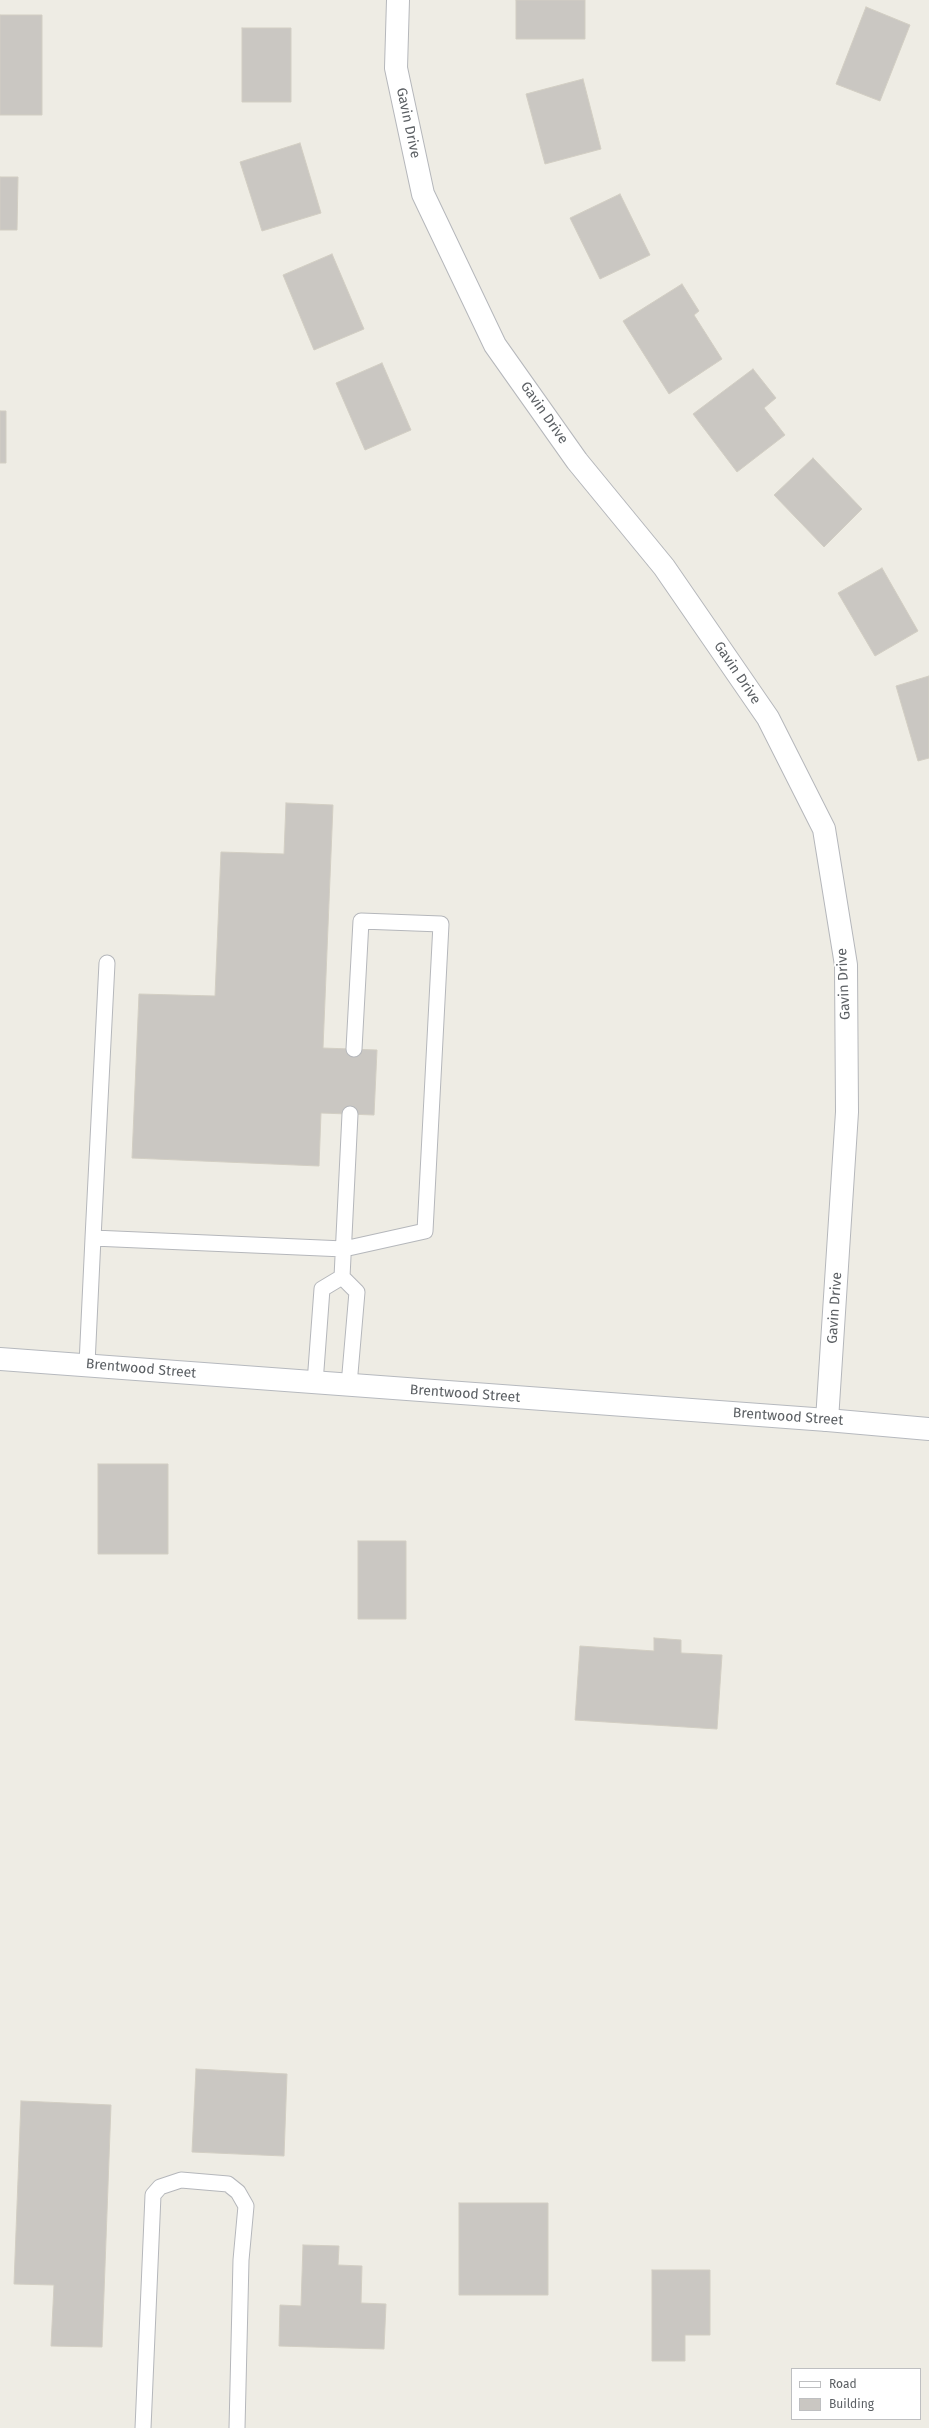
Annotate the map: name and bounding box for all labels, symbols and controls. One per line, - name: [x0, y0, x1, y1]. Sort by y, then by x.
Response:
- street label: Gavin Drive: [392, 86, 424, 160]
- street label: Gavin Drive: [517, 379, 571, 447]
- street label: Gavin Drive: [710, 639, 764, 707]
- street label: Gavin Drive: [834, 948, 854, 1020]
- street label: Gavin Drive: [824, 1272, 846, 1344]
- street label: Brentwood Street: [85, 1356, 197, 1382]
- street label: Brentwood Street: [409, 1382, 521, 1406]
- street label: Brentwood Street: [732, 1405, 844, 1429]
- legend: [791, 2368, 921, 2420]
- text: Road: [829, 2377, 857, 2391]
- text: Building: [829, 2397, 874, 2411]

